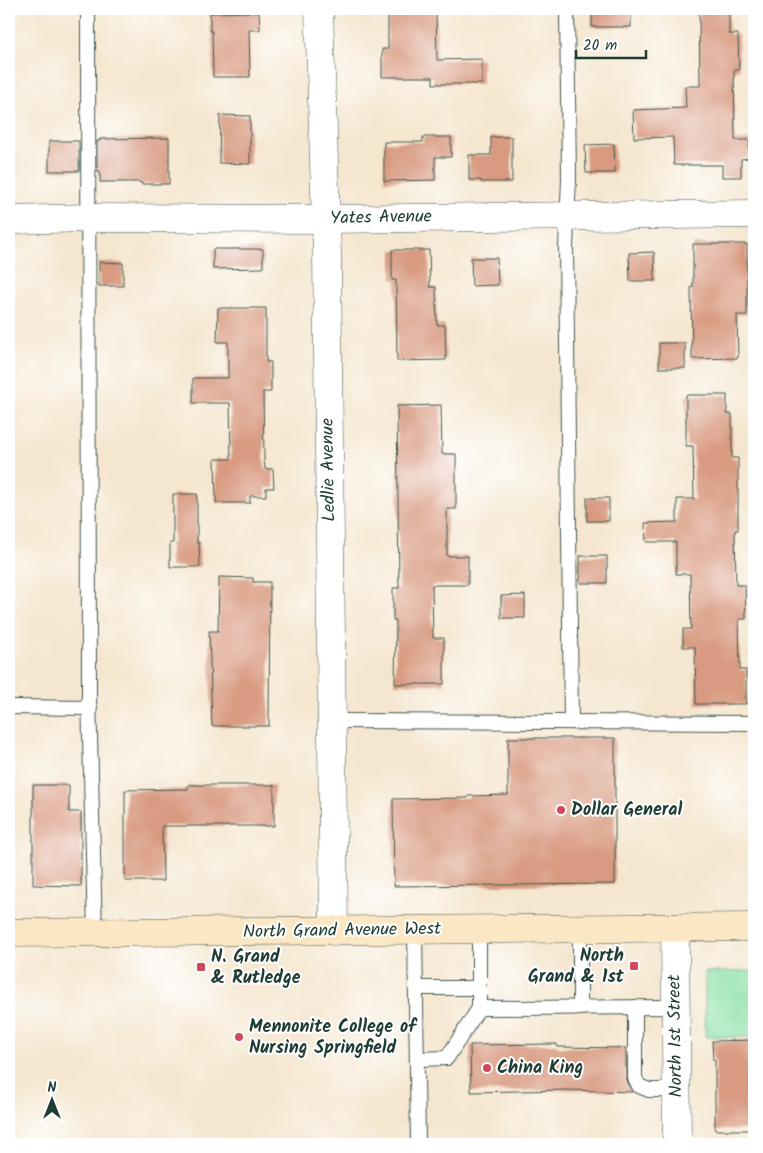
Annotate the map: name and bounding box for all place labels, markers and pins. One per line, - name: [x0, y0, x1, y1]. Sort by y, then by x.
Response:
- place label: Dollar General: [571, 796, 682, 825]
- marker: Dollar General: [555, 804, 567, 816]
- place label: North Grand & 1st: [528, 942, 625, 992]
- place label: N. Grand & Rutledge: [211, 943, 301, 993]
- marker: North Grand & 1st: [628, 960, 640, 972]
- marker: N. Grand & Rutledge: [195, 961, 207, 973]
- place label: Mennonite College of Nursing Springfield: [249, 1013, 418, 1063]
- marker: Mennonite College of Nursing Springfield: [233, 1031, 245, 1043]
- place label: China King: [497, 1054, 583, 1083]
- marker: China King: [481, 1062, 493, 1074]

